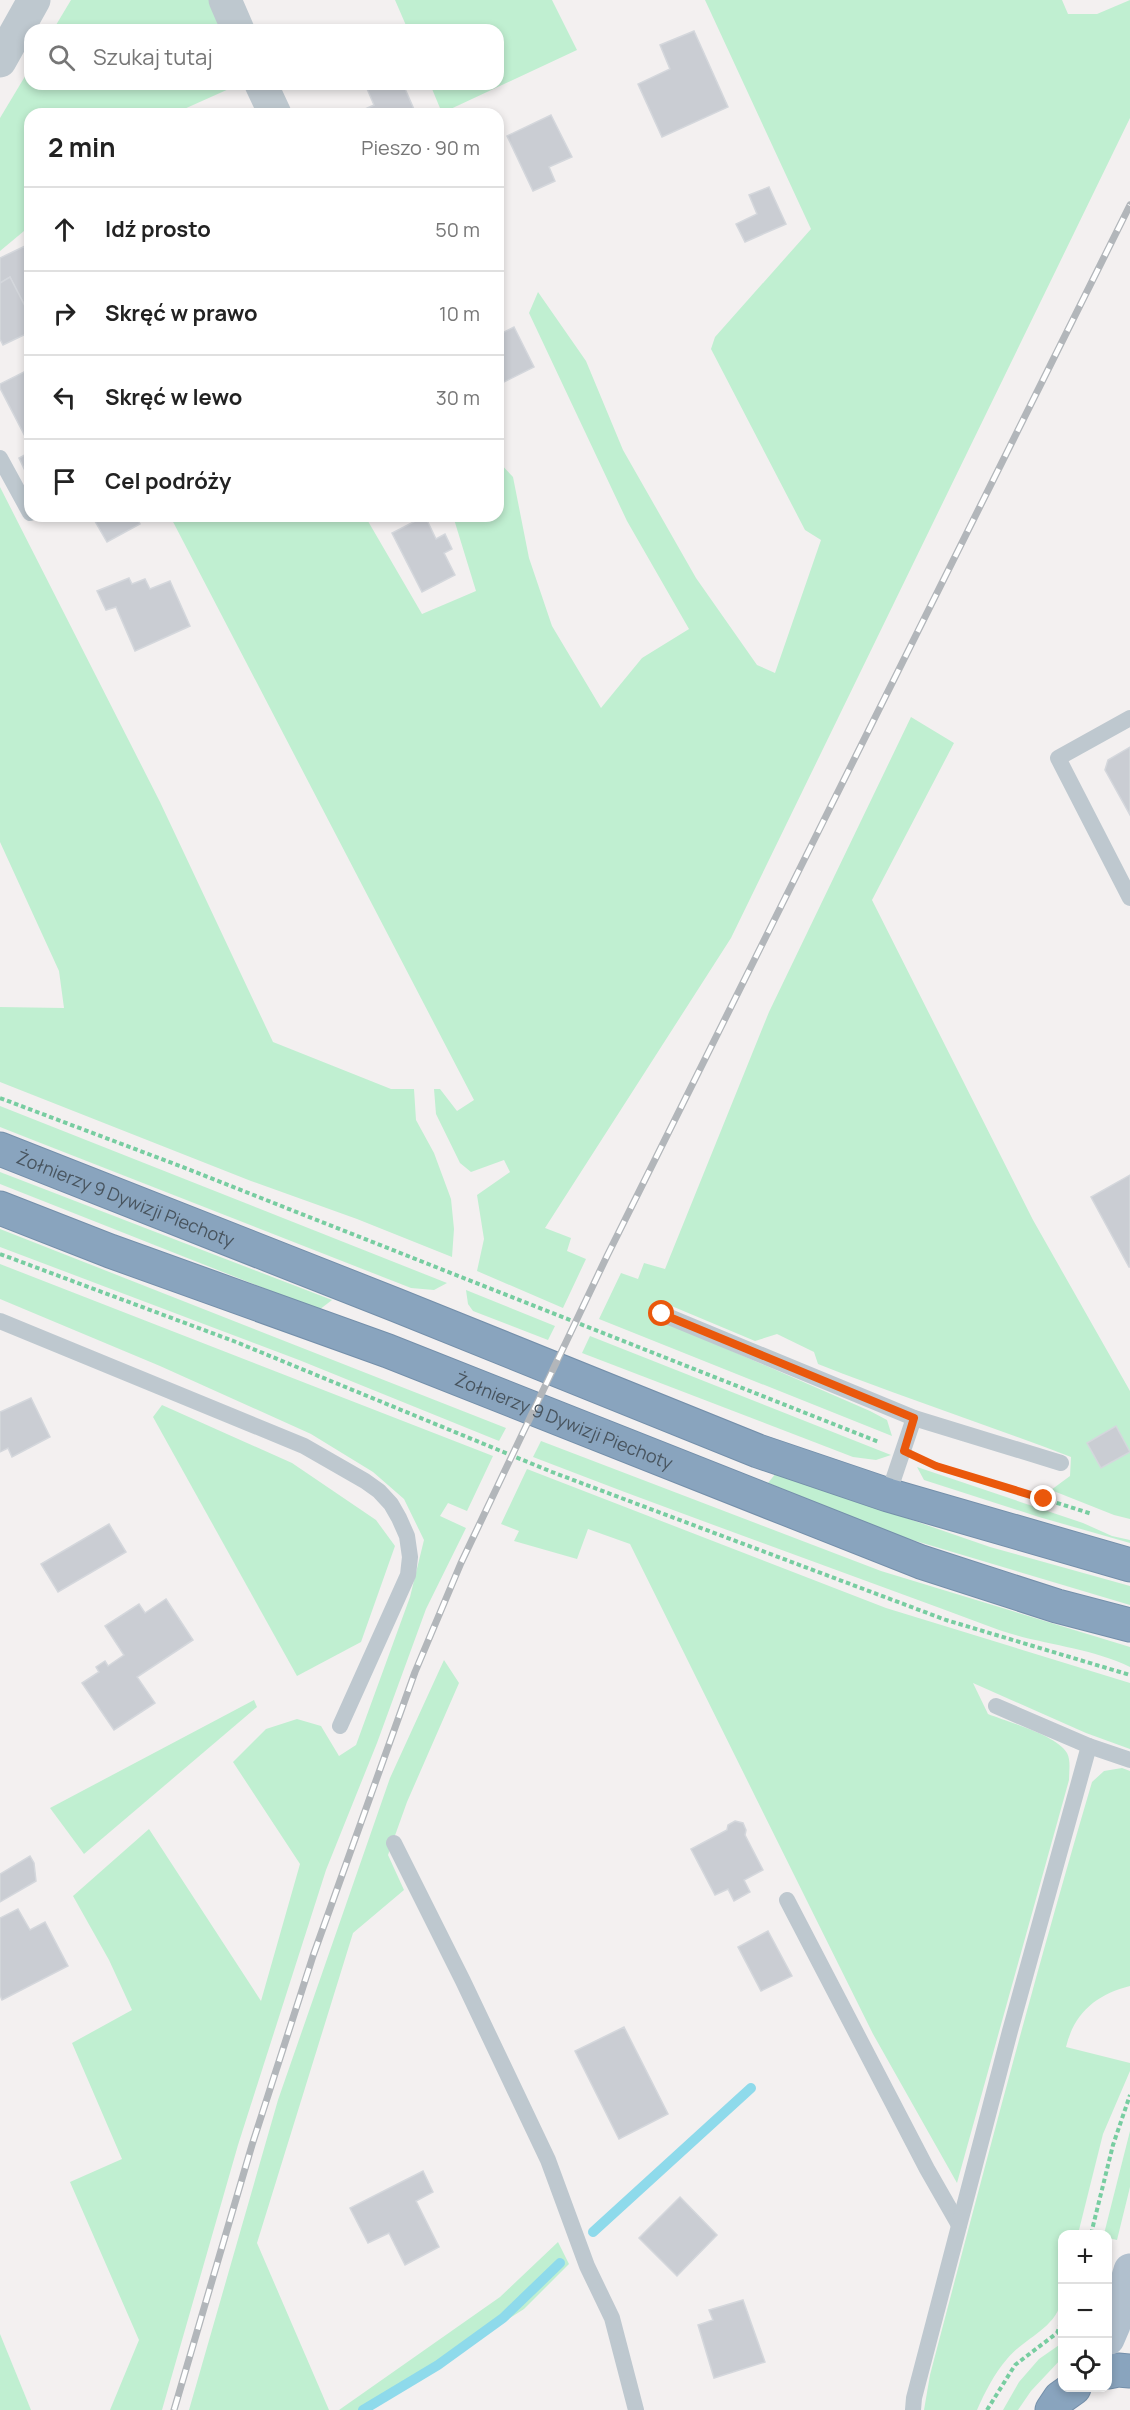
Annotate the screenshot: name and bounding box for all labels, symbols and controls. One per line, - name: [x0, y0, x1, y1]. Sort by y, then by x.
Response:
- search box: [24, 24, 504, 90]
- icon: search: [45, 41, 78, 74]
- text: Szukaj tutaj: [93, 42, 213, 72]
- text: 2 min: [48, 129, 116, 165]
- text: Pieszo · 90 m: [361, 134, 480, 161]
- icon: ahead: [48, 213, 81, 246]
- text: Idź prosto: [105, 214, 211, 244]
- text: 50 m: [435, 216, 480, 243]
- icon: right: [48, 297, 81, 330]
- text: Skręć w prawo: [105, 298, 258, 328]
- text: 10 m: [439, 300, 480, 327]
- icon: left: [48, 381, 81, 414]
- text: Skręć w lewo: [105, 382, 242, 412]
- text: 30 m: [436, 384, 480, 411]
- icon: arrive: [48, 465, 81, 498]
- text: Cel podróży: [105, 466, 231, 496]
- street label: Żołnierzy 9 Dywizji Piechoty: [13, 1145, 239, 1252]
- route start: [648, 1300, 674, 1326]
- street label: Żołnierzy 9 Dywizji Piechoty: [452, 1367, 677, 1475]
- route end: [1030, 1485, 1056, 1511]
- map controls: [1058, 2230, 1112, 2392]
- button: +: [1058, 2230, 1112, 2284]
- button: −: [1058, 2284, 1112, 2338]
- button: locate: [1058, 2338, 1112, 2392]

